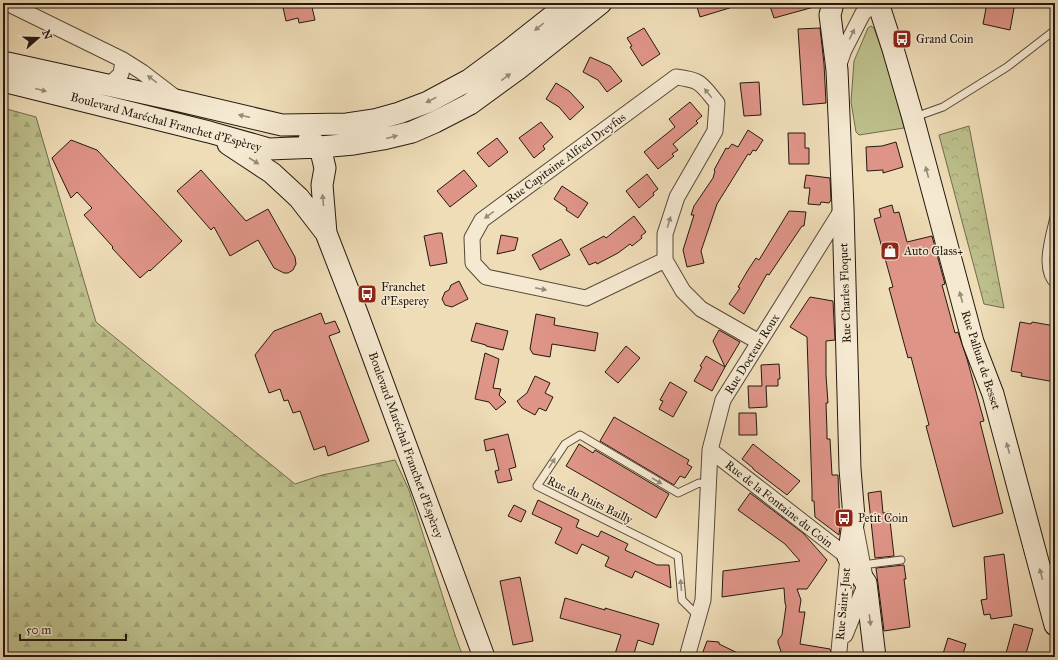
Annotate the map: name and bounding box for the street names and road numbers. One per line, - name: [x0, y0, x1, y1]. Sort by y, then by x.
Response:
- street label: Boulevard Maréchal Franchet d'Espèrey: [69, 90, 263, 154]
- street label: Rue Capitaine Alfred Dreyfus: [504, 110, 628, 206]
- street label: Rue Charles Floquet: [836, 242, 855, 343]
- street label: Rue Palluat de Besset: [958, 309, 1004, 412]
- street label: Rue Docteur Roux: [722, 311, 783, 397]
- street label: Boulevard Maréchal Franchet d'Espèrey: [366, 350, 446, 540]
- street label: Rue de la Fontaine du Coin: [722, 458, 836, 551]
- street label: Rue du Puits Bailly: [545, 473, 635, 527]
- street label: Rue Saint-Just: [833, 566, 854, 641]

